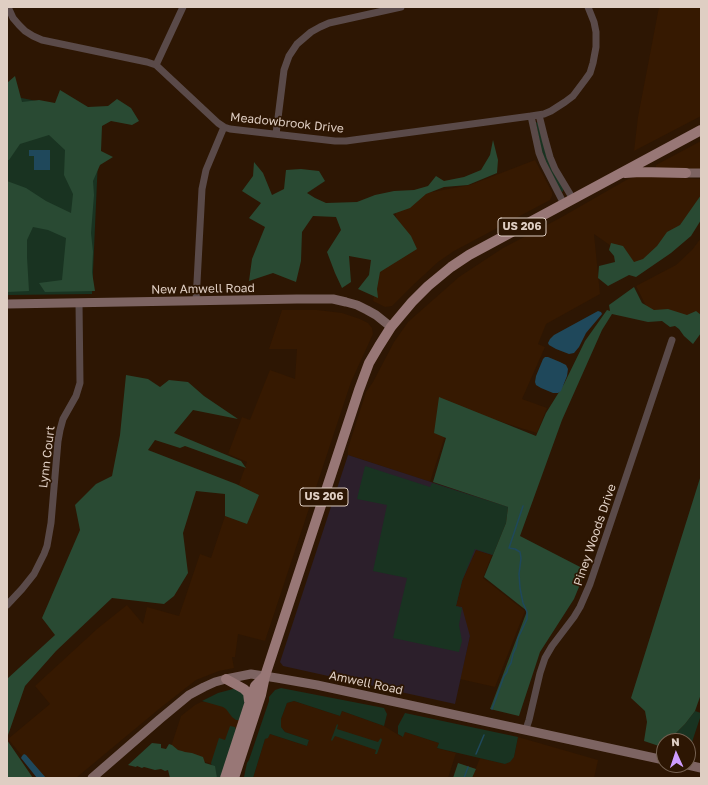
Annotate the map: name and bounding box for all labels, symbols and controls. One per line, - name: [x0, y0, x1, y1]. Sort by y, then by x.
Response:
- street label: Meadowbrook Drive: [230, 110, 344, 136]
- road number: US 206: [498, 218, 546, 236]
- street label: New Amwell Road: [151, 281, 255, 297]
- street label: Lynn Court: [36, 425, 58, 489]
- street label: Piney Woods Drive: [571, 482, 619, 588]
- road number: US 206: [300, 488, 348, 506]
- street label: Amwell Road: [328, 668, 404, 698]
- north arrow: [656, 733, 696, 773]
- text: N: [671, 735, 680, 748]

